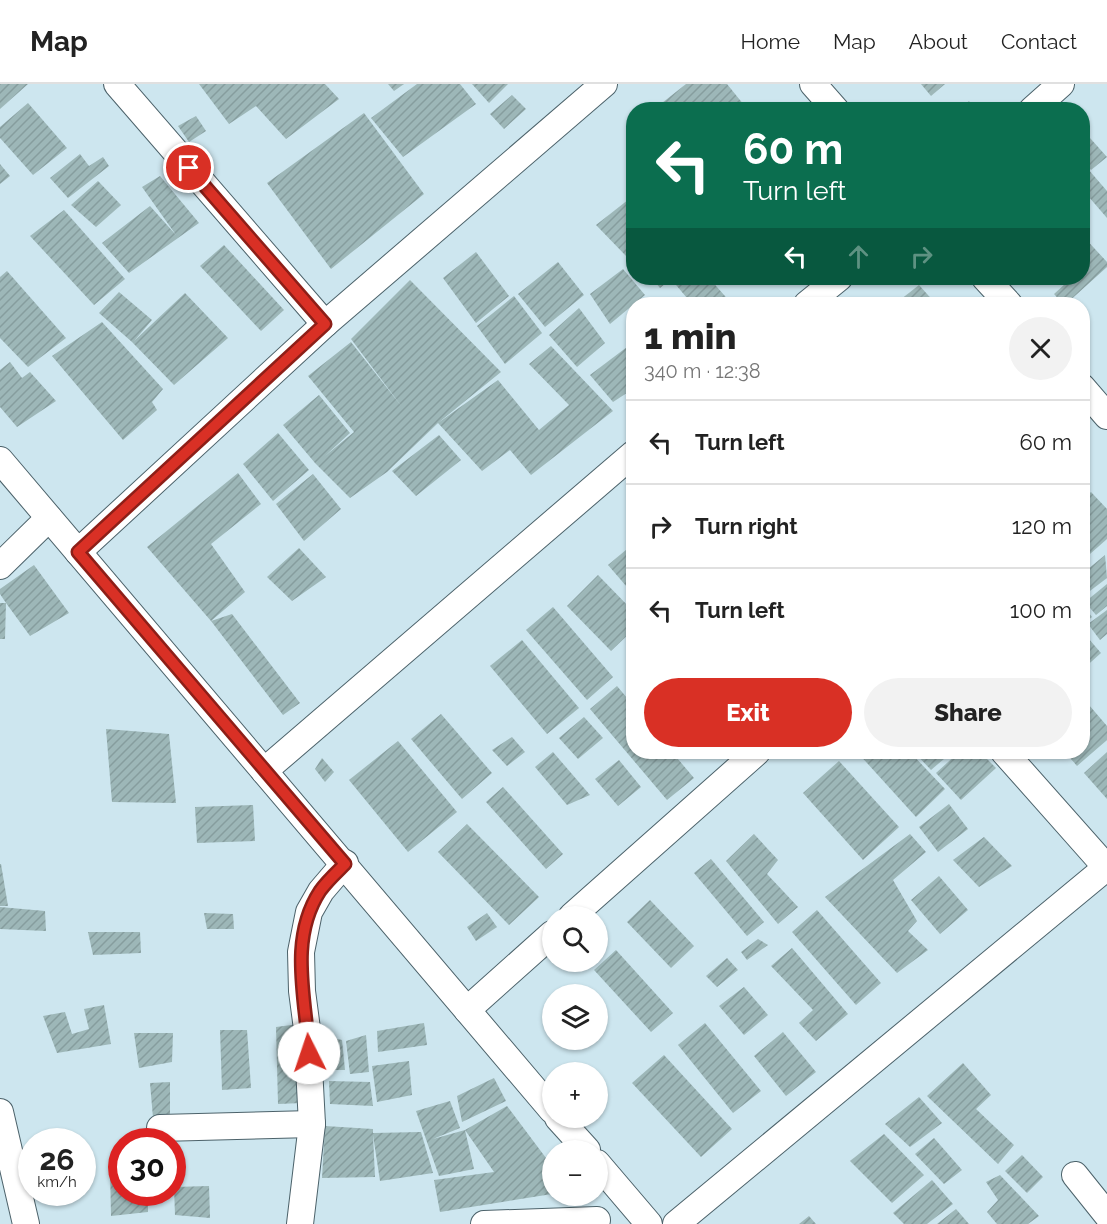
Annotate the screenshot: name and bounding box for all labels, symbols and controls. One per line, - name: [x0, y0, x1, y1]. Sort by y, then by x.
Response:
- text: Map: [30, 25, 88, 58]
- text: Home: [741, 29, 800, 54]
- text: Map: [833, 29, 876, 54]
- text: About: [909, 29, 968, 54]
- text: Contact: [1001, 29, 1077, 54]
- text: 60 m: [743, 125, 843, 174]
- icon: left: [644, 126, 722, 204]
- pin: [163, 142, 214, 193]
- icon: arrive: [172, 151, 205, 184]
- text: Turn left: [743, 175, 846, 206]
- icon: left: [779, 240, 812, 273]
- icon: ahead: [842, 240, 875, 273]
- icon: right: [905, 240, 938, 273]
- text: 1 min: [644, 315, 736, 357]
- button: close: [1009, 317, 1072, 380]
- text: 340 m · 12:38: [644, 359, 761, 383]
- icon: left: [644, 426, 677, 459]
- text: Turn left: [695, 429, 785, 455]
- text: 60 m: [1019, 429, 1072, 455]
- icon: right: [644, 510, 677, 543]
- text: Turn right: [695, 513, 798, 539]
- text: 120 m: [1012, 513, 1072, 539]
- icon: left: [644, 594, 677, 627]
- text: Turn left: [695, 597, 785, 623]
- text: 100 m: [1010, 597, 1072, 623]
- button: Exit: [644, 678, 852, 747]
- button: Share: [864, 678, 1072, 747]
- map controls: [542, 906, 608, 1206]
- button: search: [542, 906, 608, 972]
- button: layers: [542, 984, 608, 1050]
- position arrow: [277, 1021, 341, 1085]
- button: +: [542, 1062, 608, 1128]
- speed limit sign: 30: [108, 1128, 186, 1206]
- button: −: [542, 1140, 608, 1206]
- text: 26: [39, 1142, 75, 1177]
- text: km/h: [37, 1173, 77, 1191]

